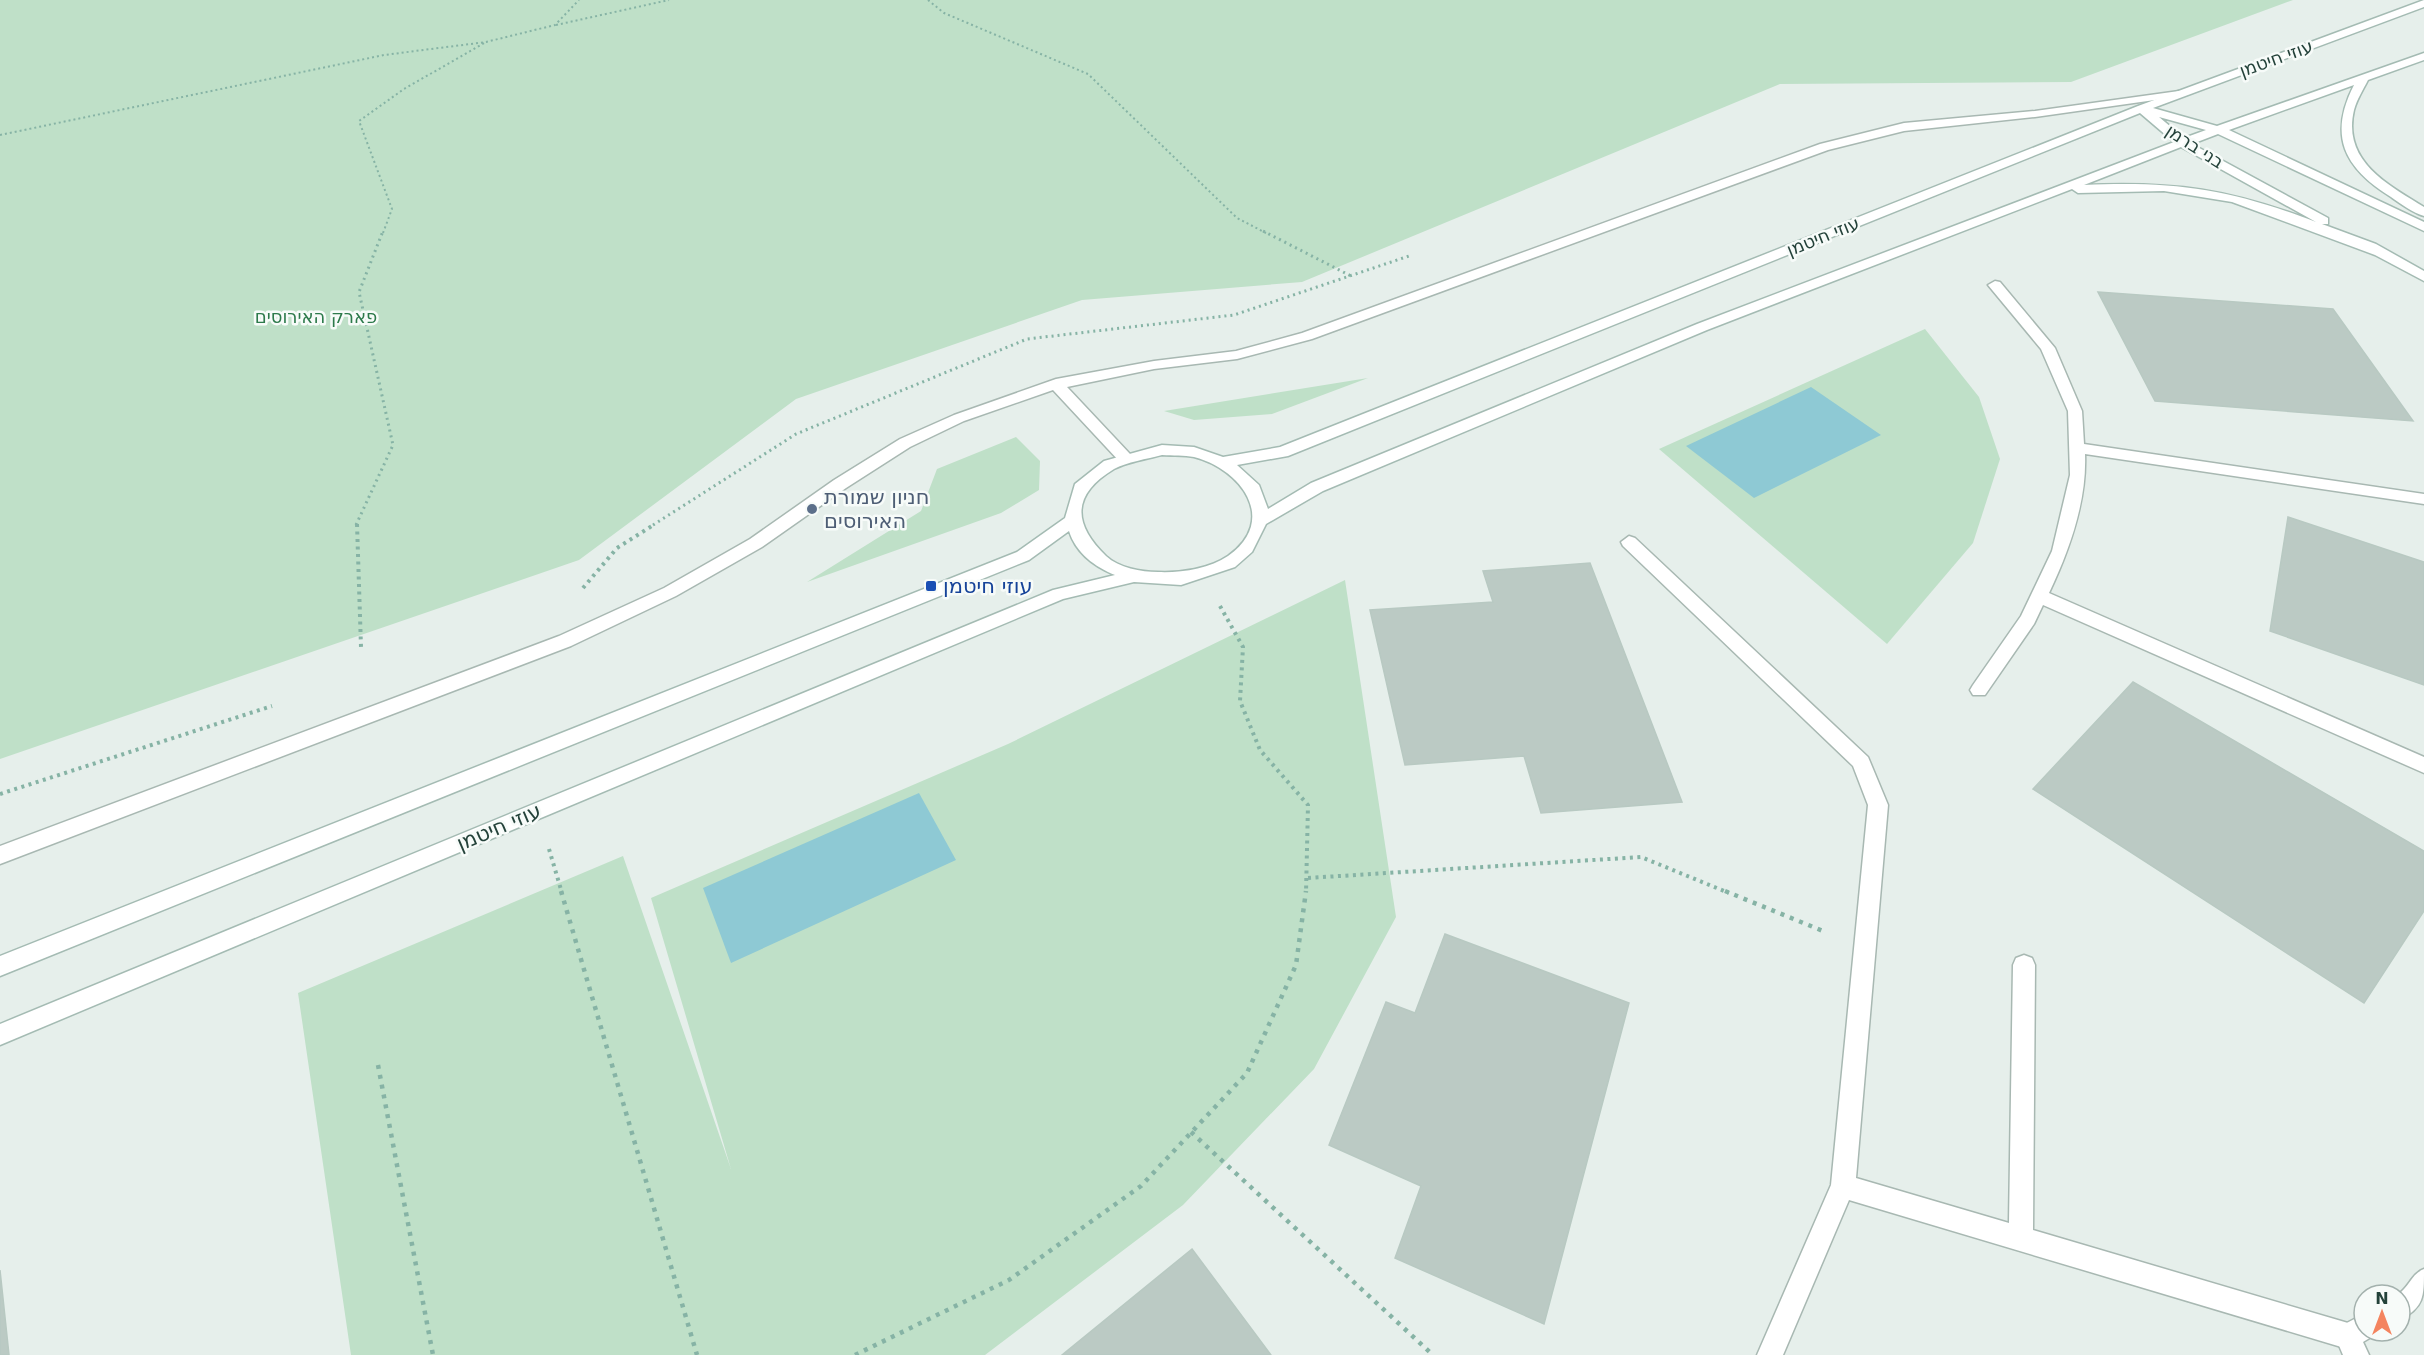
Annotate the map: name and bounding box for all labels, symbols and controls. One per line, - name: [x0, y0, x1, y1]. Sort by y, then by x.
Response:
- street label: עוזי חיטמן: [2236, 35, 2316, 81]
- street label: בני ברמן: [2162, 119, 2228, 173]
- street label: עוזי חיטמן: [1783, 212, 1863, 260]
- park label: פארק האירוסים: [255, 306, 377, 327]
- place label: חניון שמורת האירוסים: [824, 485, 929, 533]
- marker: חניון שמורת האירוסים: [805, 502, 819, 516]
- place label: עוזי חיטמן: [943, 574, 1033, 598]
- marker: עוזי חיטמן: [924, 579, 938, 593]
- street label: עוזי חיטמן: [453, 798, 545, 856]
- north arrow: [2352, 1283, 2412, 1343]
- text: N: [2375, 1289, 2389, 1308]

